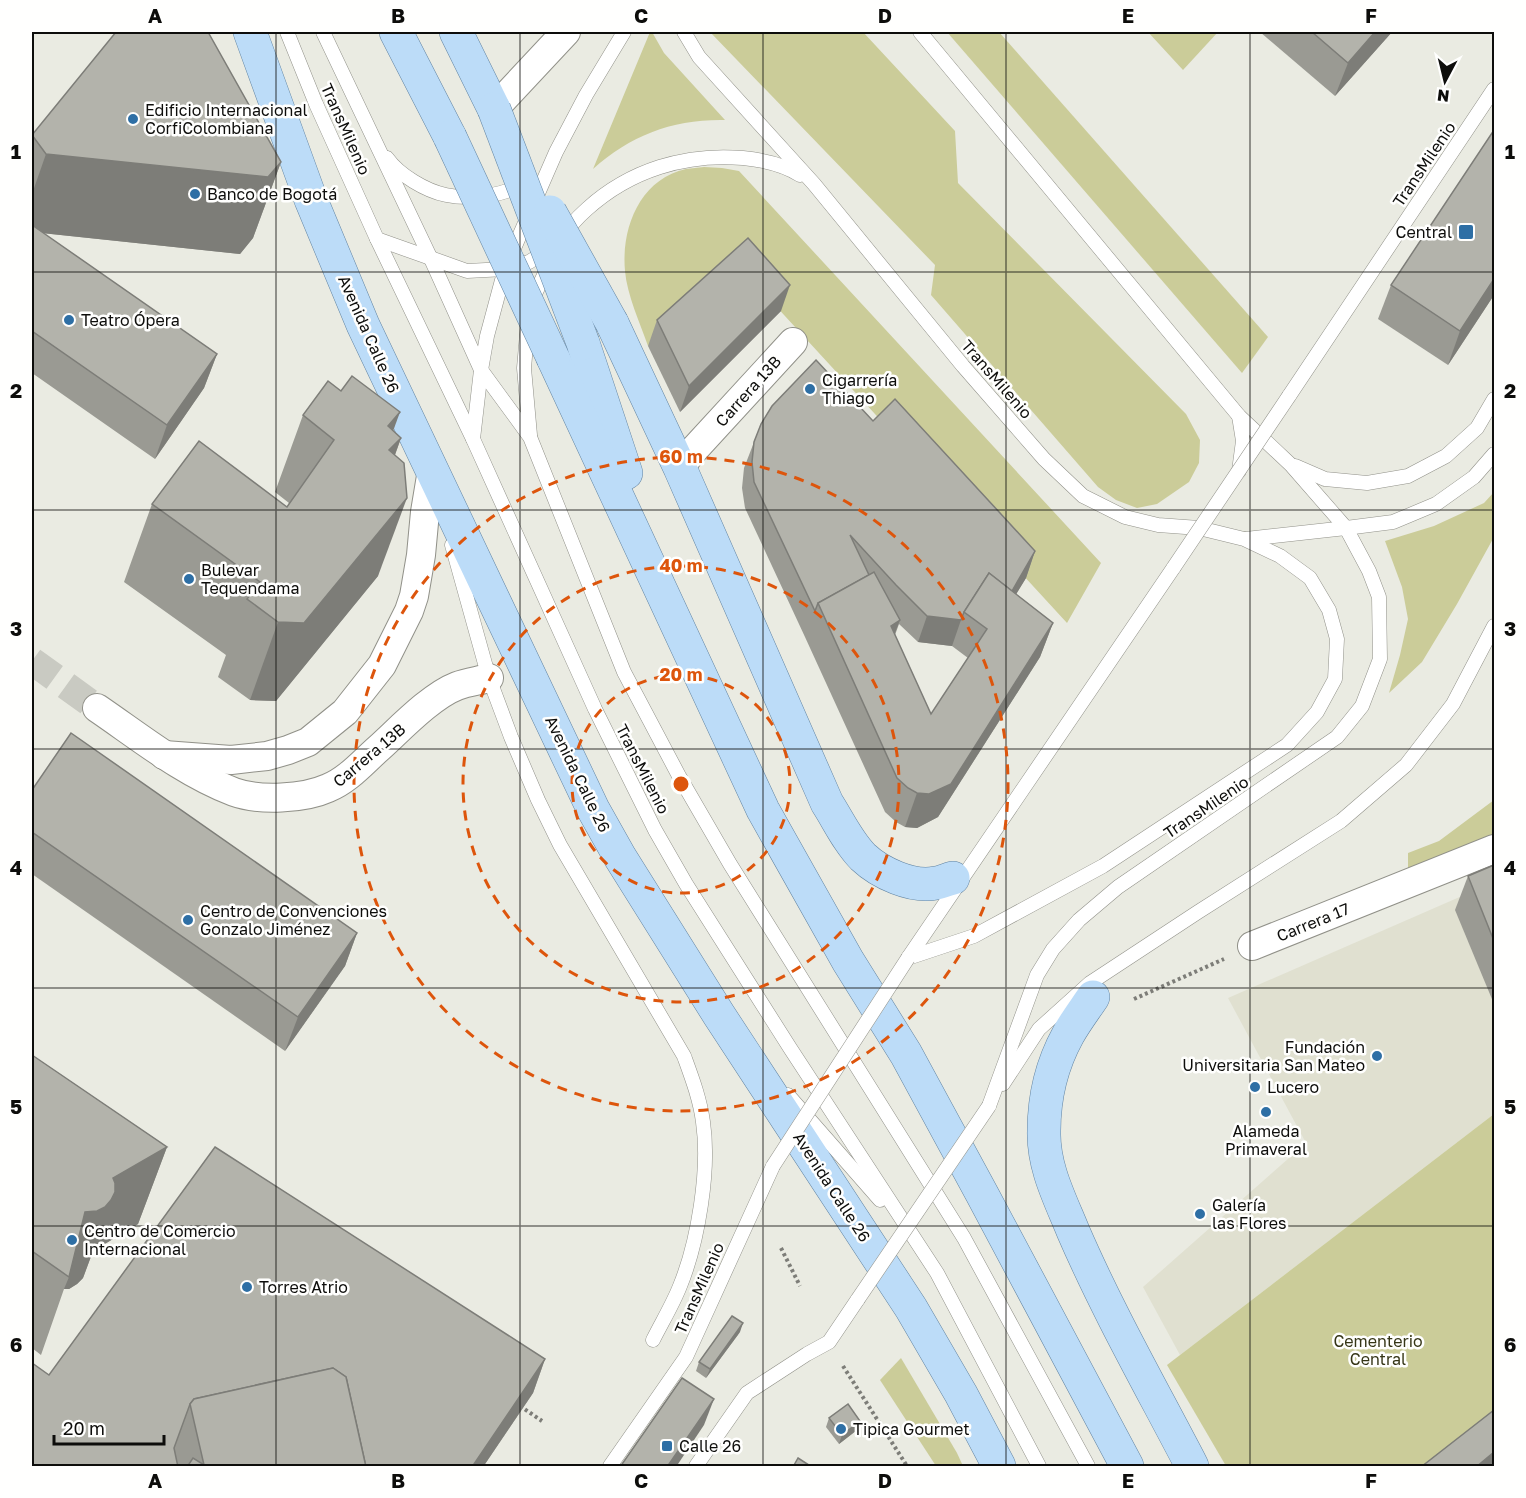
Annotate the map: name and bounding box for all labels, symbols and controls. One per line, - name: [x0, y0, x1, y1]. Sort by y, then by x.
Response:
- text: A: [148, 3, 162, 27]
- text: B: [391, 3, 405, 27]
- text: C: [634, 3, 648, 27]
- text: D: [878, 3, 892, 27]
- text: E: [1122, 3, 1134, 27]
- text: F: [1365, 3, 1377, 27]
- north arrow: [1415, 51, 1475, 111]
- street label: TransMilenio: [317, 80, 375, 178]
- text: N: [1436, 85, 1450, 107]
- place label: Edificio Internacional CorfiColombiana: [145, 100, 308, 138]
- marker: Edificio Internacional CorfiColombiana: [126, 112, 140, 126]
- street label: TransMilenio: [1388, 118, 1460, 210]
- text: 1: [11, 139, 21, 163]
- text: 1: [1505, 139, 1515, 163]
- place label: Banco de Bogotá: [207, 184, 337, 204]
- marker: Banco de Bogotá: [188, 187, 202, 201]
- place label: Central: [1396, 222, 1452, 242]
- marker: Central: [1457, 223, 1475, 241]
- street label: Avenida Calle 26: [334, 272, 404, 396]
- place label: Teatro Ópera: [81, 310, 180, 330]
- marker: Teatro Ópera: [62, 313, 76, 327]
- street label: TransMilenio: [957, 335, 1037, 423]
- street label: Carrera 13B: [711, 351, 785, 431]
- place label: Cigarrería Thiago: [822, 370, 897, 408]
- text: 2: [10, 378, 22, 402]
- text: 2: [1504, 378, 1516, 402]
- marker: Cigarrería Thiago: [803, 382, 817, 396]
- text: 60 m: [659, 445, 703, 467]
- text: 40 m: [659, 554, 703, 576]
- place label: Bulevar Tequendama: [201, 560, 299, 598]
- marker: Bulevar Tequendama: [182, 572, 196, 586]
- text: 3: [10, 616, 22, 640]
- text: 3: [1504, 616, 1516, 640]
- text: 20 m: [660, 663, 702, 685]
- street label: Avenida Calle 26: [541, 713, 615, 835]
- street label: Carrera 13B: [329, 719, 409, 791]
- street label: TransMilenio: [612, 721, 674, 817]
- street label: TransMilenio: [1160, 771, 1252, 843]
- centre of rings: [671, 774, 691, 794]
- text: 4: [10, 855, 22, 879]
- text: 4: [1504, 855, 1516, 879]
- street label: Carrera 17: [1274, 898, 1352, 946]
- place label: Centro de Convenciones Gonzalo Jiménez: [200, 901, 387, 939]
- marker: Centro de Convenciones Gonzalo Jiménez: [181, 913, 195, 927]
- place label: Fundación Universitaria San Mateo: [1182, 1037, 1365, 1075]
- marker: Fundación Universitaria San Mateo: [1370, 1049, 1384, 1063]
- place label: Lucero: [1267, 1077, 1319, 1097]
- marker: Lucero: [1248, 1080, 1262, 1094]
- text: 5: [10, 1094, 22, 1118]
- text: 5: [1504, 1094, 1516, 1118]
- marker: Alameda Primaveral: [1259, 1105, 1273, 1119]
- place label: Alameda Primaveral: [1225, 1121, 1307, 1159]
- street label: Avenida Calle 26: [789, 1128, 875, 1246]
- place label: Galería las Flores: [1212, 1195, 1287, 1233]
- marker: Galería las Flores: [1193, 1207, 1207, 1221]
- place label: Centro de Comercio Internacional: [84, 1221, 236, 1259]
- marker: Centro de Comercio Internacional: [65, 1233, 79, 1247]
- street label: TransMilenio: [670, 1239, 728, 1337]
- place label: Torres Atrio: [259, 1277, 348, 1297]
- marker: Torres Atrio: [240, 1280, 254, 1294]
- park label: Cementerio Central: [1333, 1331, 1423, 1369]
- text: 6: [10, 1332, 22, 1356]
- text: 6: [1504, 1332, 1516, 1356]
- scale bar: [54, 1408, 164, 1446]
- text: 20 m: [63, 1417, 105, 1439]
- place label: Tipica Gourmet: [853, 1419, 970, 1439]
- marker: Tipica Gourmet: [834, 1422, 848, 1436]
- place label: Calle 26: [679, 1436, 741, 1456]
- marker: Calle 26: [660, 1439, 674, 1453]
- text: A: [148, 1468, 162, 1492]
- text: B: [391, 1468, 405, 1492]
- text: C: [634, 1468, 648, 1492]
- text: D: [878, 1468, 892, 1492]
- text: E: [1122, 1468, 1134, 1492]
- text: F: [1365, 1468, 1377, 1492]

